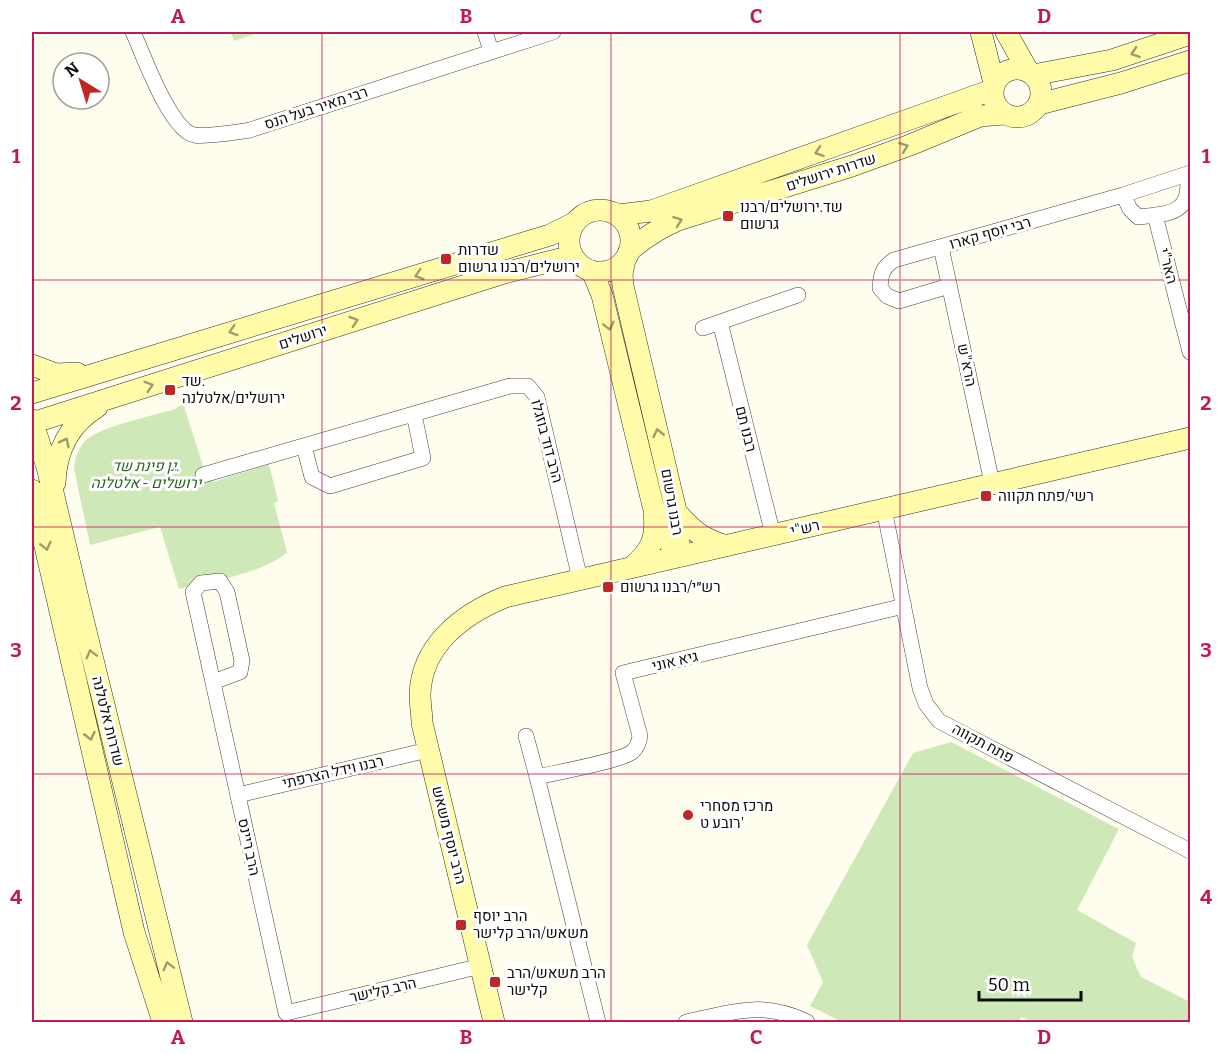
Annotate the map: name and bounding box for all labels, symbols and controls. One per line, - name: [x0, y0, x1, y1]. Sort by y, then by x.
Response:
- text: A: [171, 4, 186, 28]
- text: B: [460, 4, 473, 28]
- text: C: [750, 4, 762, 28]
- text: D: [1037, 4, 1051, 28]
- one-way arrow: [1130, 45, 1141, 58]
- north arrow: [51, 51, 111, 111]
- text: N: [61, 58, 83, 81]
- street label: רבי מאיר בעל הנס: [262, 83, 370, 133]
- one-way arrow: [898, 142, 909, 155]
- text: 1: [12, 144, 21, 168]
- text: 1: [1202, 144, 1211, 168]
- one-way arrow: [814, 145, 825, 158]
- street label: שדרות ירושלים: [784, 149, 878, 195]
- place label: שד.ירושלים/רבנו גרשום: [740, 198, 843, 233]
- marker: שד.ירושלים/רבנו גרשום: [721, 209, 735, 223]
- street label: רבי יוסף קארו: [947, 213, 1033, 253]
- one-way arrow: [673, 215, 683, 228]
- place label: שדרות ירושלים/רבנו גרשום: [458, 241, 580, 276]
- street label: האר"י: [1155, 246, 1181, 286]
- marker: שדרות ירושלים/רבנו גרשום: [439, 252, 453, 266]
- one-way arrow: [415, 268, 425, 280]
- one-way arrow: [348, 315, 359, 328]
- street label: ירושלים: [276, 321, 330, 353]
- one-way arrow: [602, 321, 615, 331]
- one-way arrow: [228, 324, 239, 336]
- street label: הרא"ש: [954, 342, 980, 388]
- place label: שד. ירושלים/אלטלנה: [182, 372, 285, 407]
- one-way arrow: [143, 381, 154, 393]
- marker: שד. ירושלים/אלטלנה: [163, 383, 177, 397]
- text: 2: [10, 391, 22, 415]
- text: 2: [1200, 391, 1212, 415]
- street label: הרב דוד בוזגלו: [527, 397, 567, 485]
- street label: רבנו תם: [732, 404, 760, 454]
- one-way arrow: [652, 428, 665, 438]
- one-way arrow: [58, 438, 69, 449]
- park label: גן פינת שד. ירושלים - אלטלנה: [91, 457, 203, 492]
- street label: רבנו גרשום: [657, 467, 687, 537]
- place label: רשי/פתח תקווה: [998, 487, 1094, 505]
- marker: רשי/פתח תקווה: [979, 489, 993, 503]
- street label: רש"י: [789, 516, 821, 540]
- one-way arrow: [38, 541, 51, 551]
- place label: רש״י/רבנו גרשום: [620, 578, 721, 596]
- marker: רש״י/רבנו גרשום: [601, 580, 615, 594]
- text: 3: [10, 638, 22, 662]
- text: 3: [1200, 638, 1212, 662]
- street label: גיא אוני: [650, 647, 700, 675]
- one-way arrow: [86, 649, 99, 659]
- street label: שדרות אלטלנה: [88, 674, 128, 768]
- street label: פתח תקווה: [949, 719, 1017, 767]
- one-way arrow: [82, 731, 95, 741]
- street label: רבנו וידל הצרפתי: [281, 752, 385, 792]
- street label: הרב יוסף משאש: [428, 784, 470, 886]
- place label: מרכז מסחרי רובע ט': [700, 797, 773, 832]
- marker: מרכז מסחרי רובע ט': [681, 808, 695, 822]
- street label: הרב ריינס: [234, 817, 264, 877]
- text: 4: [10, 885, 22, 909]
- text: 4: [1200, 885, 1212, 909]
- place label: הרב יוסף משאש/הרב קלישר: [473, 907, 589, 942]
- marker: הרב יוסף משאש/הרב קלישר: [454, 918, 468, 932]
- one-way arrow: [163, 961, 176, 971]
- place label: הרב משאש/הרב קלישר: [507, 964, 606, 999]
- scale bar: [979, 964, 1081, 1002]
- street label: הרב קלישר: [348, 974, 418, 1006]
- text: 50 m: [988, 974, 1030, 996]
- marker: הרב משאש/הרב קלישר: [488, 975, 502, 989]
- text: A: [171, 1025, 186, 1049]
- text: B: [460, 1025, 473, 1049]
- text: C: [750, 1025, 762, 1049]
- text: D: [1037, 1025, 1051, 1049]

